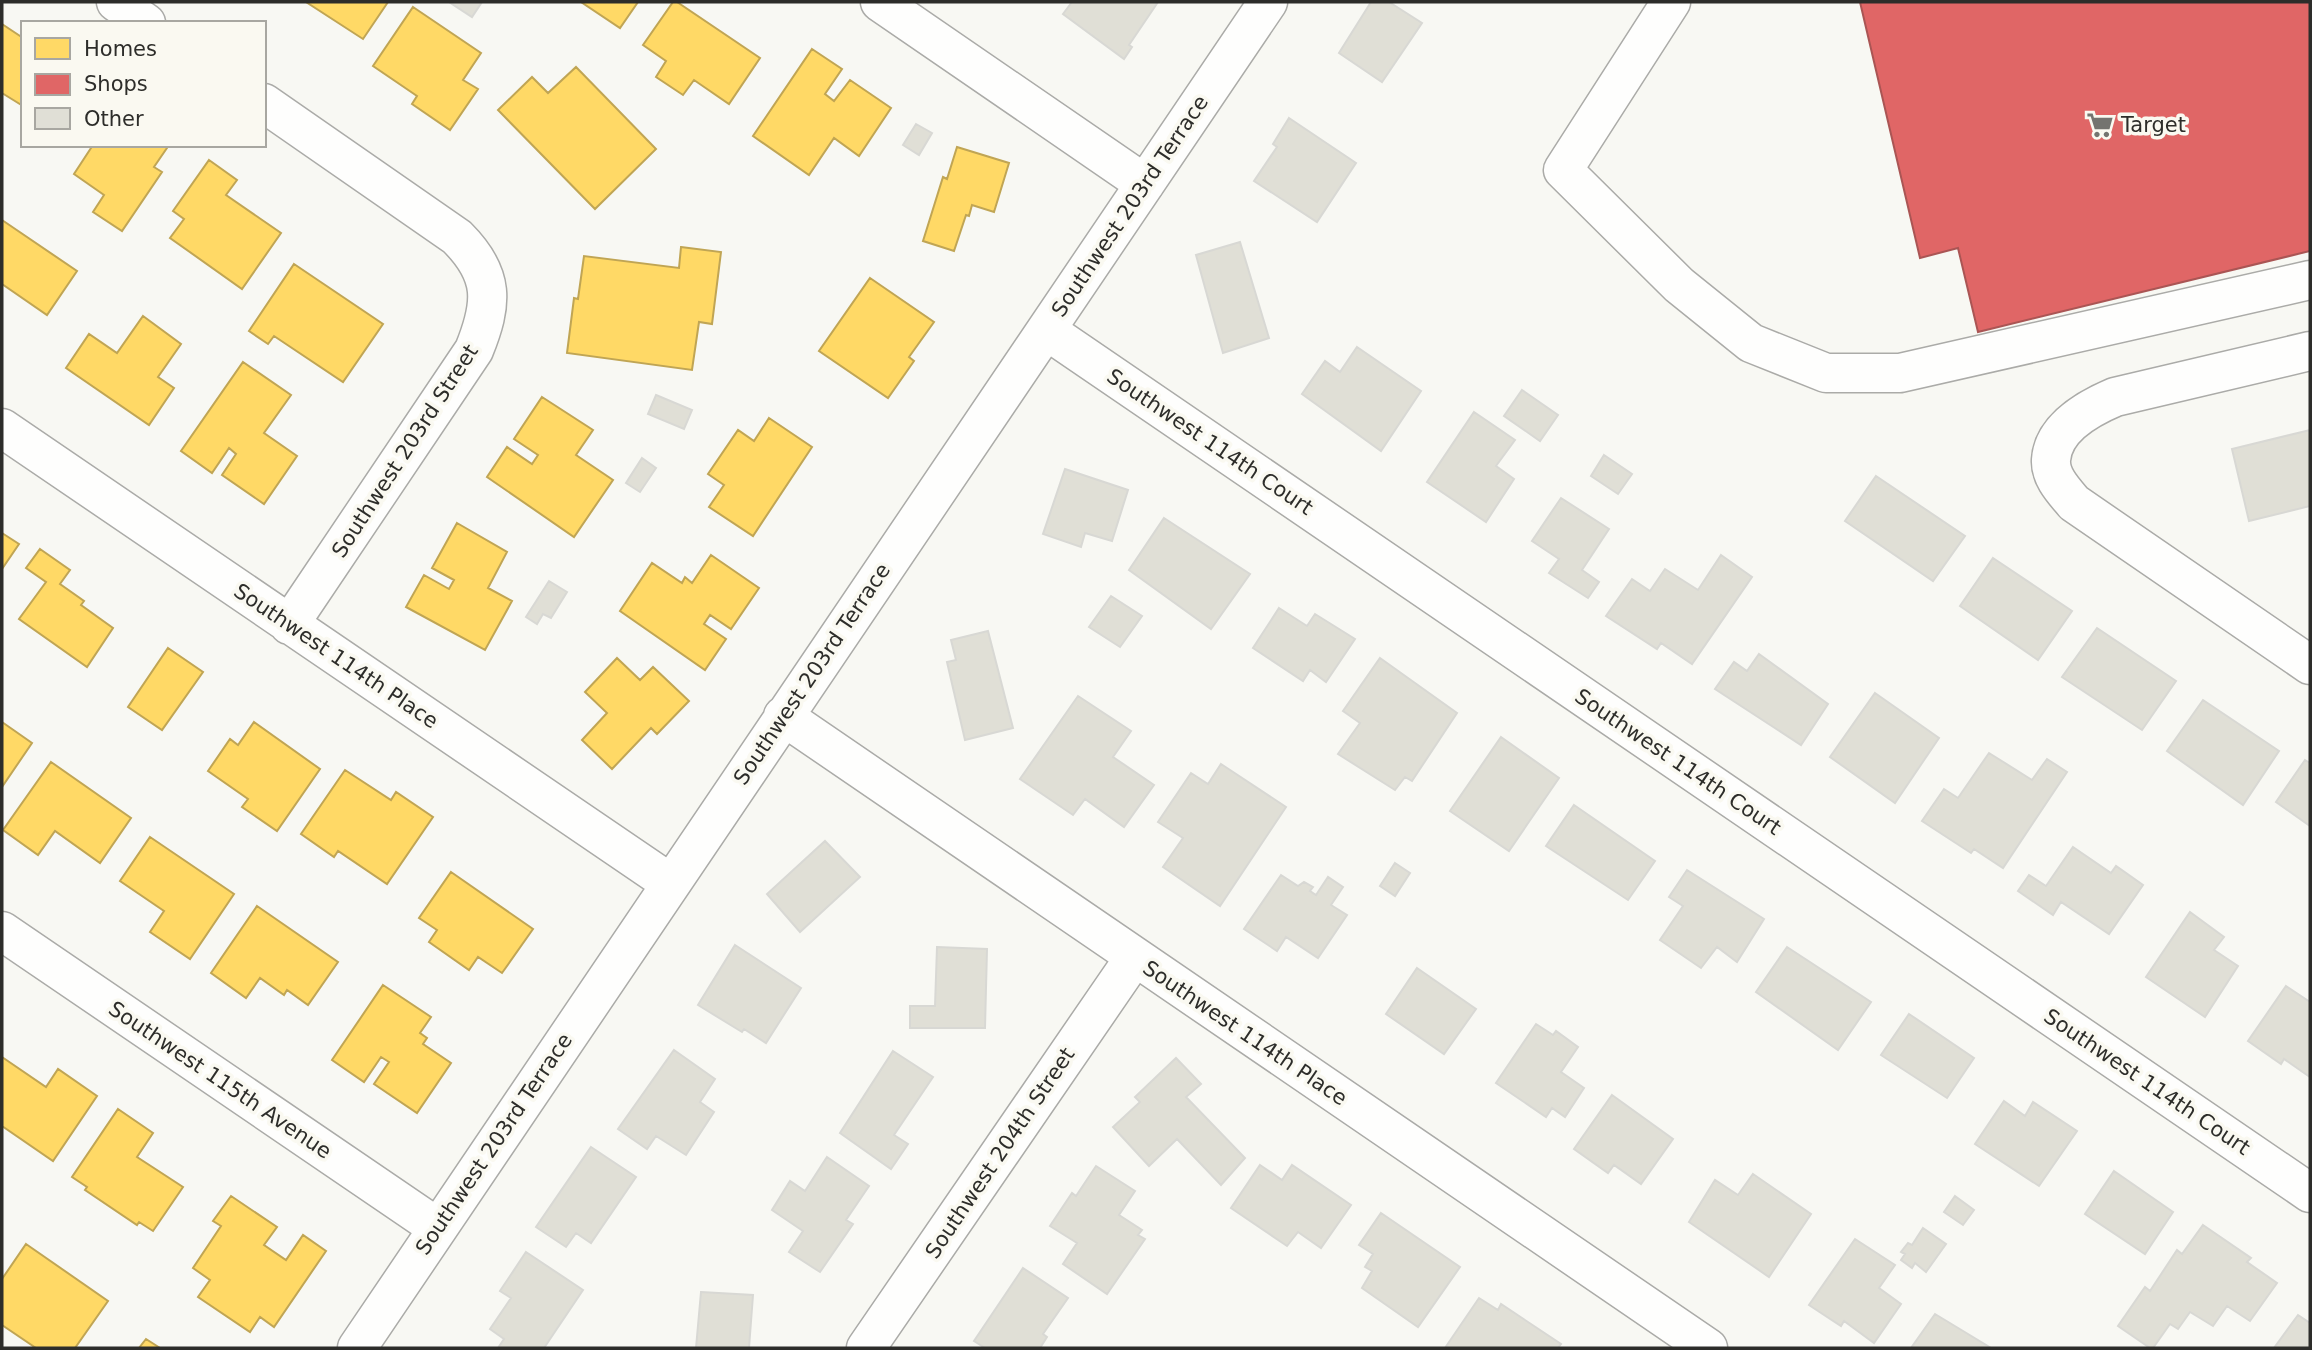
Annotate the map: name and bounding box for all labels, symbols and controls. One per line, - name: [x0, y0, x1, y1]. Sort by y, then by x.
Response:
- legend: [21, 21, 266, 147]
- text: Homes: [84, 37, 157, 61]
- text: Shops: [84, 72, 148, 96]
- street label: Southwest 203rd Terrace: [1047, 91, 1213, 321]
- text: Other: [84, 107, 144, 131]
- supermarket icon: Target: [2085, 110, 2115, 140]
- place label: Target: [2120, 113, 2186, 137]
- street label: Southwest 203rd Street: [327, 340, 483, 562]
- street label: Southwest 114th Court: [1103, 364, 1317, 520]
- street label: Southwest 203rd Terrace: [729, 559, 895, 789]
- street label: Southwest 114th Place: [229, 579, 443, 733]
- street label: Southwest 114th Court: [1571, 684, 1785, 840]
- street label: Southwest 114th Place: [1138, 956, 1352, 1110]
- street label: Southwest 115th Avenue: [104, 996, 336, 1164]
- street label: Southwest 114th Court: [2040, 1004, 2254, 1160]
- street label: Southwest 203rd Terrace: [411, 1029, 577, 1259]
- street label: Southwest 204th Street: [920, 1043, 1080, 1263]

